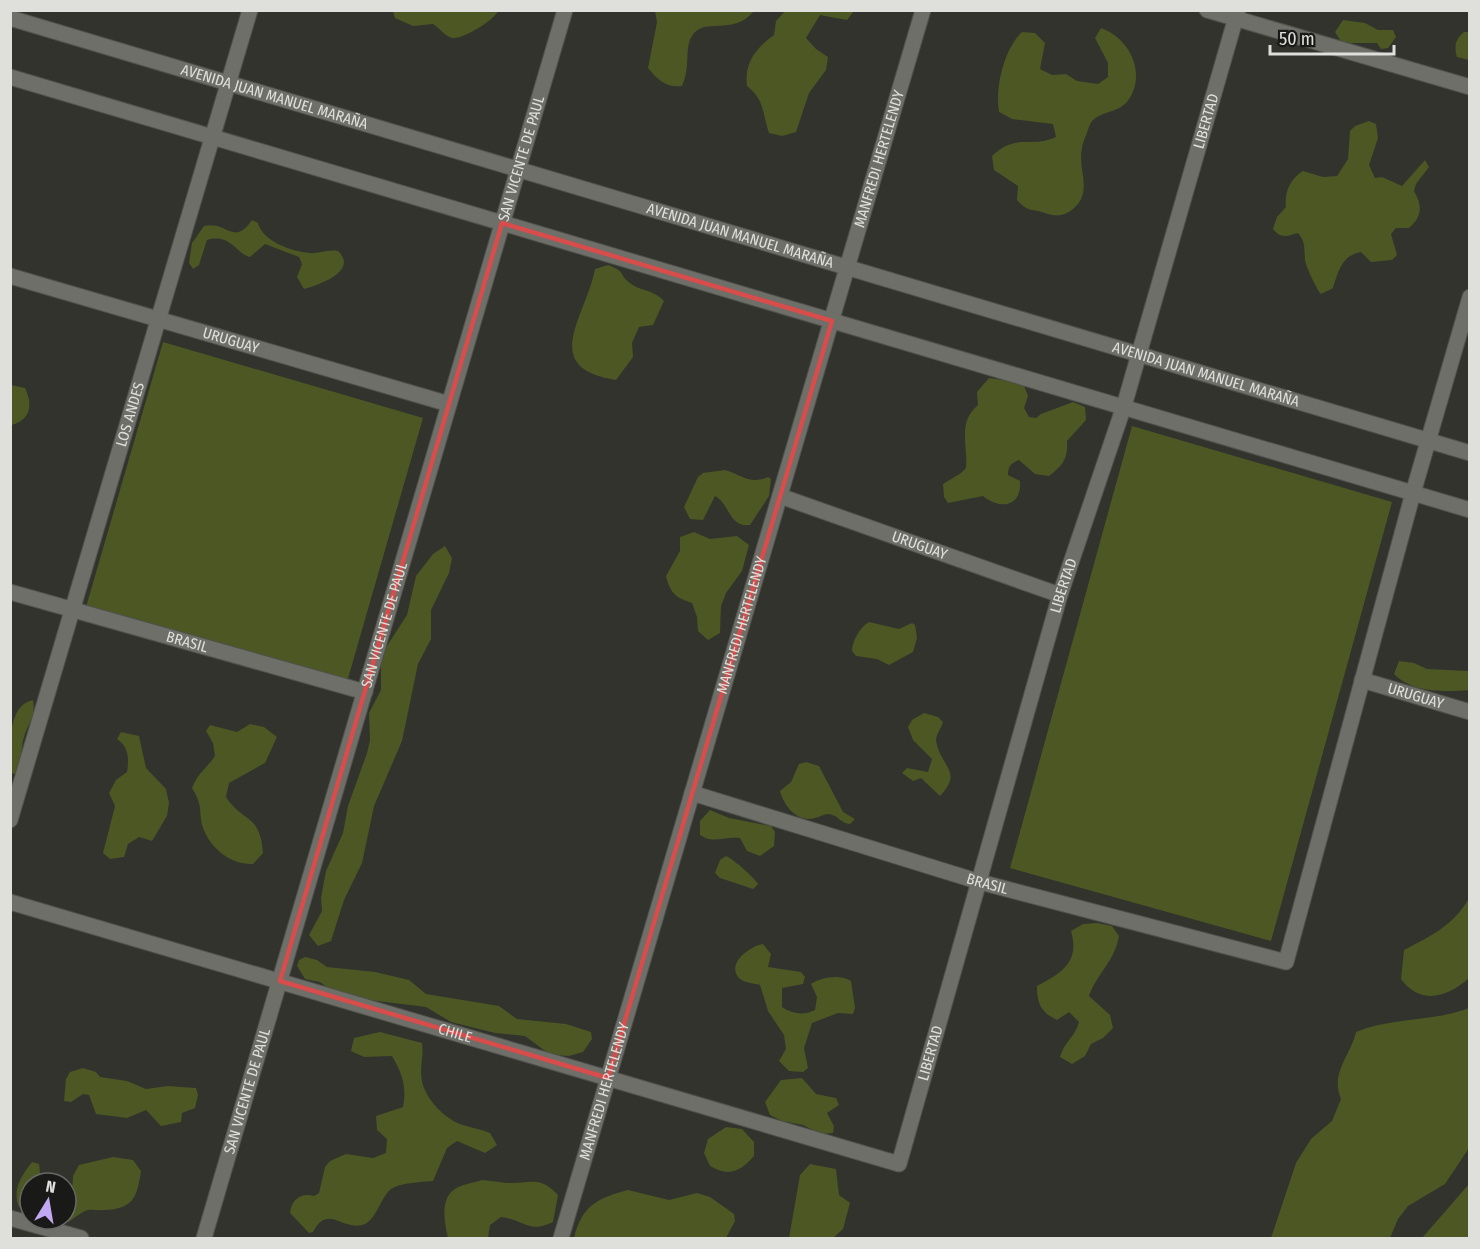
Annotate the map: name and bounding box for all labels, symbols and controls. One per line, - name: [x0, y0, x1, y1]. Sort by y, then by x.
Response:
- scale bar: [1270, 18, 1394, 56]
- text: 50 m: [1279, 28, 1315, 50]
- street label: AVENIDA JUAN MANUEL MARAÑA: [179, 60, 370, 133]
- street label: MANFREDI HERTELENDY: [850, 88, 908, 230]
- street label: LIBERTAD: [1190, 92, 1222, 151]
- street label: SAN VICENTE DE PAUL: [494, 93, 548, 224]
- street label: AVENIDA JUAN MANUEL MARAÑA: [645, 199, 836, 272]
- street label: URUGUAY: [201, 324, 261, 357]
- street label: AVENIDA JUAN MANUEL MARAÑA: [1110, 338, 1302, 411]
- street label: LOS ANDES: [112, 380, 148, 449]
- street label: URUGUAY: [889, 527, 950, 564]
- street label: MANFREDI HERTELENDY: [713, 554, 771, 696]
- street label: LIBERTAD: [1046, 556, 1081, 615]
- street label: SAN VICENTE DE PAUL: [357, 560, 411, 690]
- street label: BRASIL: [164, 627, 210, 656]
- street label: URUGUAY: [1385, 679, 1446, 713]
- street label: BRASIL: [964, 869, 1010, 898]
- street label: CHILE: [436, 1020, 474, 1047]
- street label: MANFREDI HERTELENDY: [576, 1020, 633, 1162]
- street label: LIBERTAD: [914, 1023, 947, 1083]
- street label: SAN VICENTE DE PAUL: [220, 1026, 274, 1156]
- north arrow: [18, 1171, 78, 1231]
- text: N: [44, 1177, 57, 1197]

